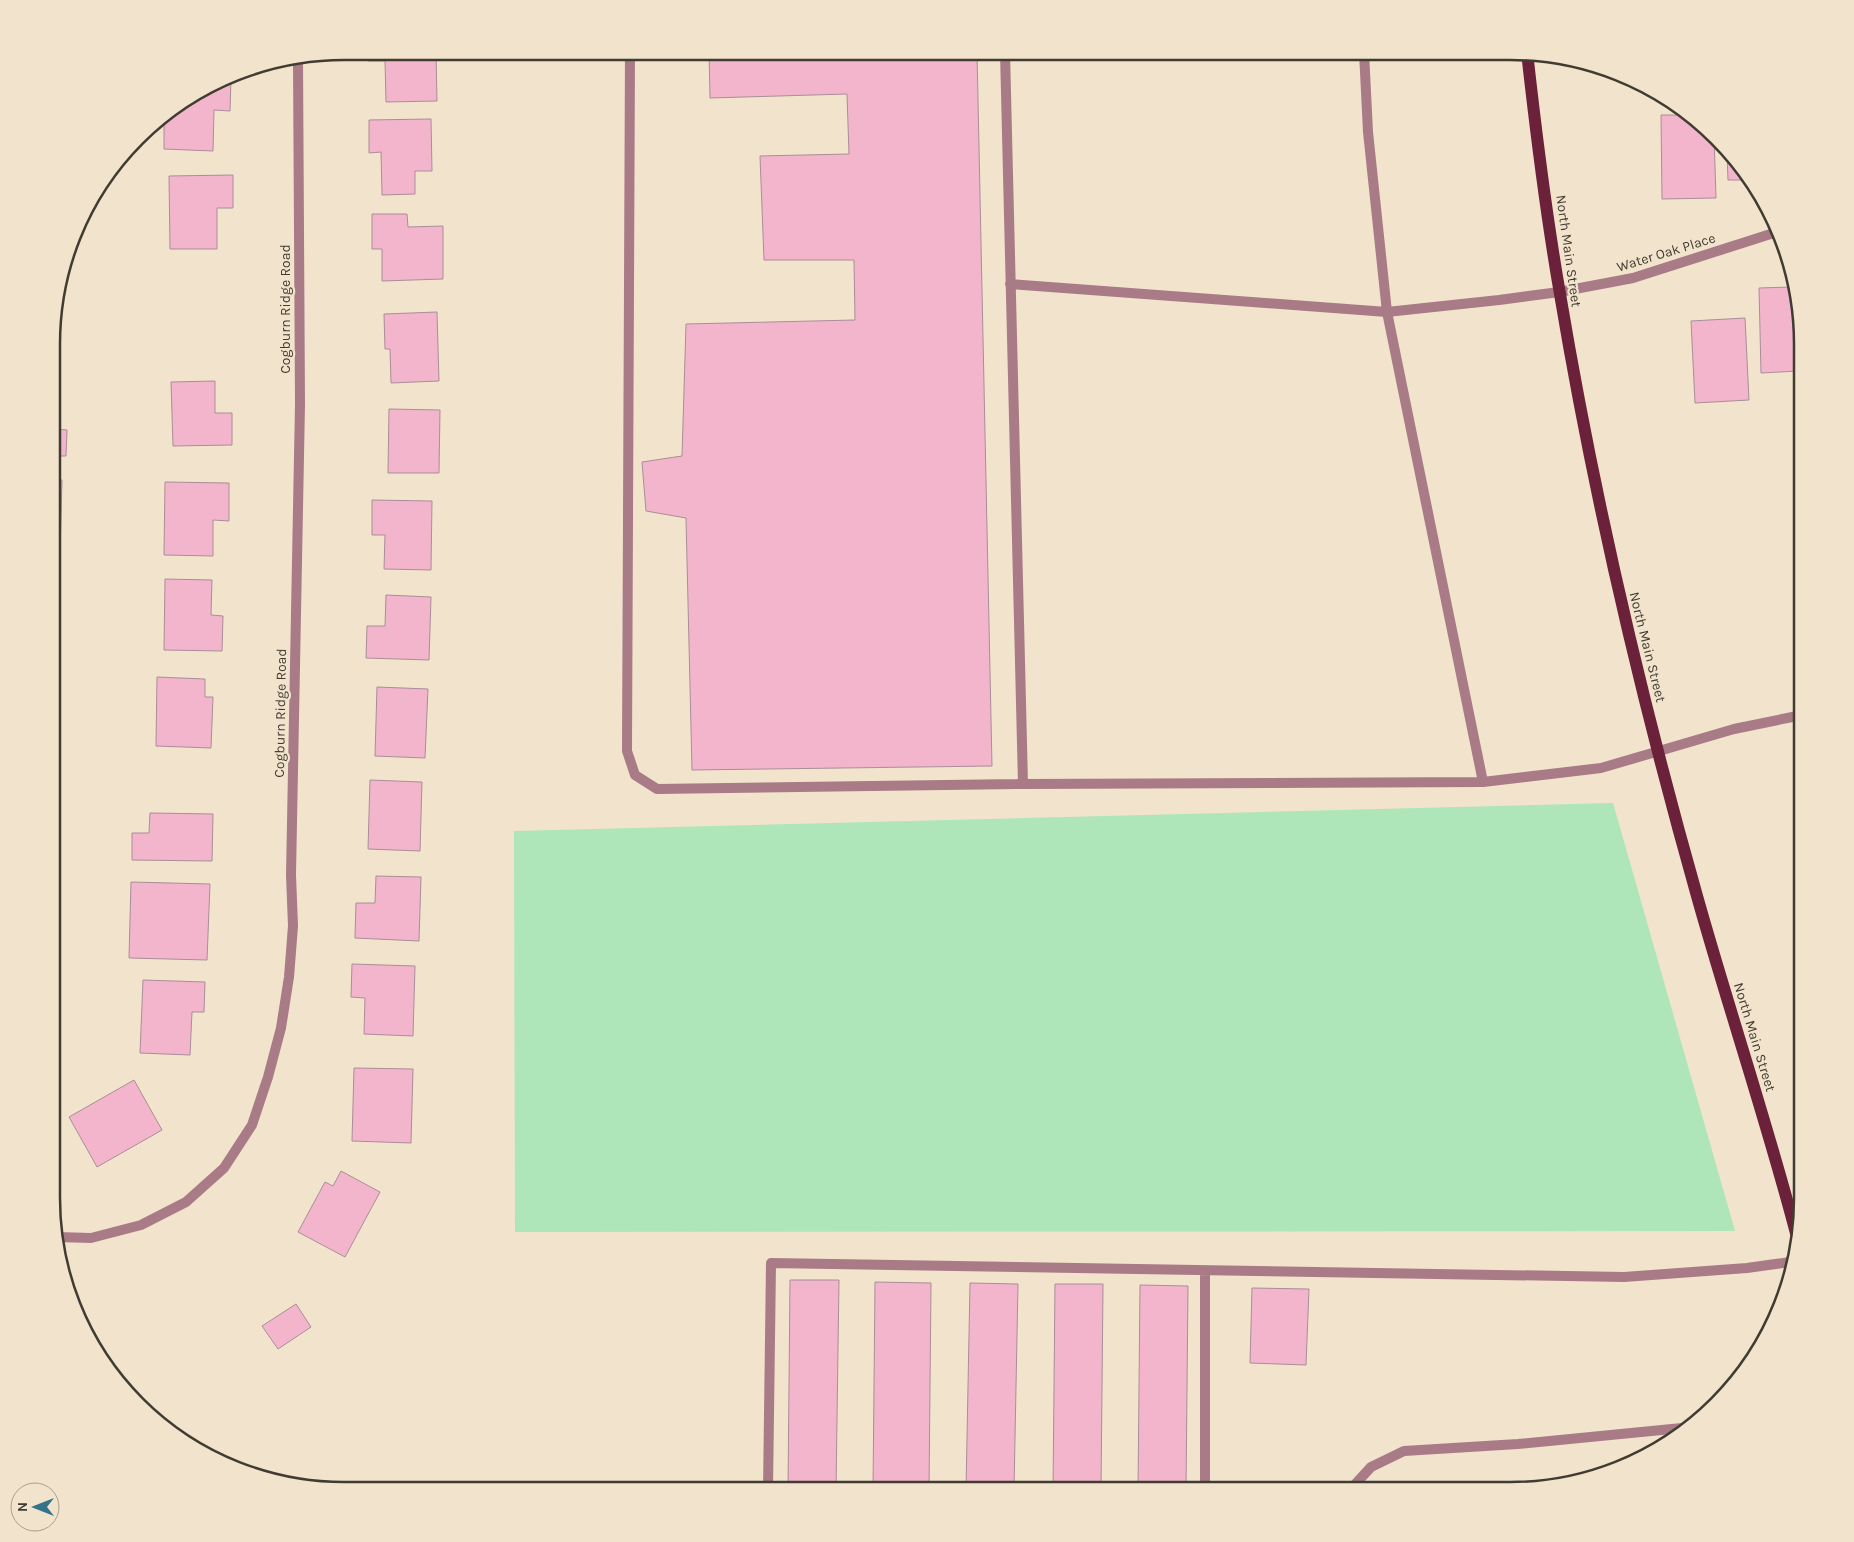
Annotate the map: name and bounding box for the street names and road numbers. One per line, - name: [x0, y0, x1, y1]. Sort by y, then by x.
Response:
- street label: North Main Street: [1552, 194, 1585, 308]
- street label: Water Oak Place: [1615, 229, 1718, 276]
- street label: Cogburn Ridge Road: [277, 244, 294, 374]
- street label: North Main Street: [1626, 590, 1669, 704]
- street label: Cogburn Ridge Road: [271, 648, 290, 778]
- street label: North Main Street: [1730, 980, 1779, 1094]

